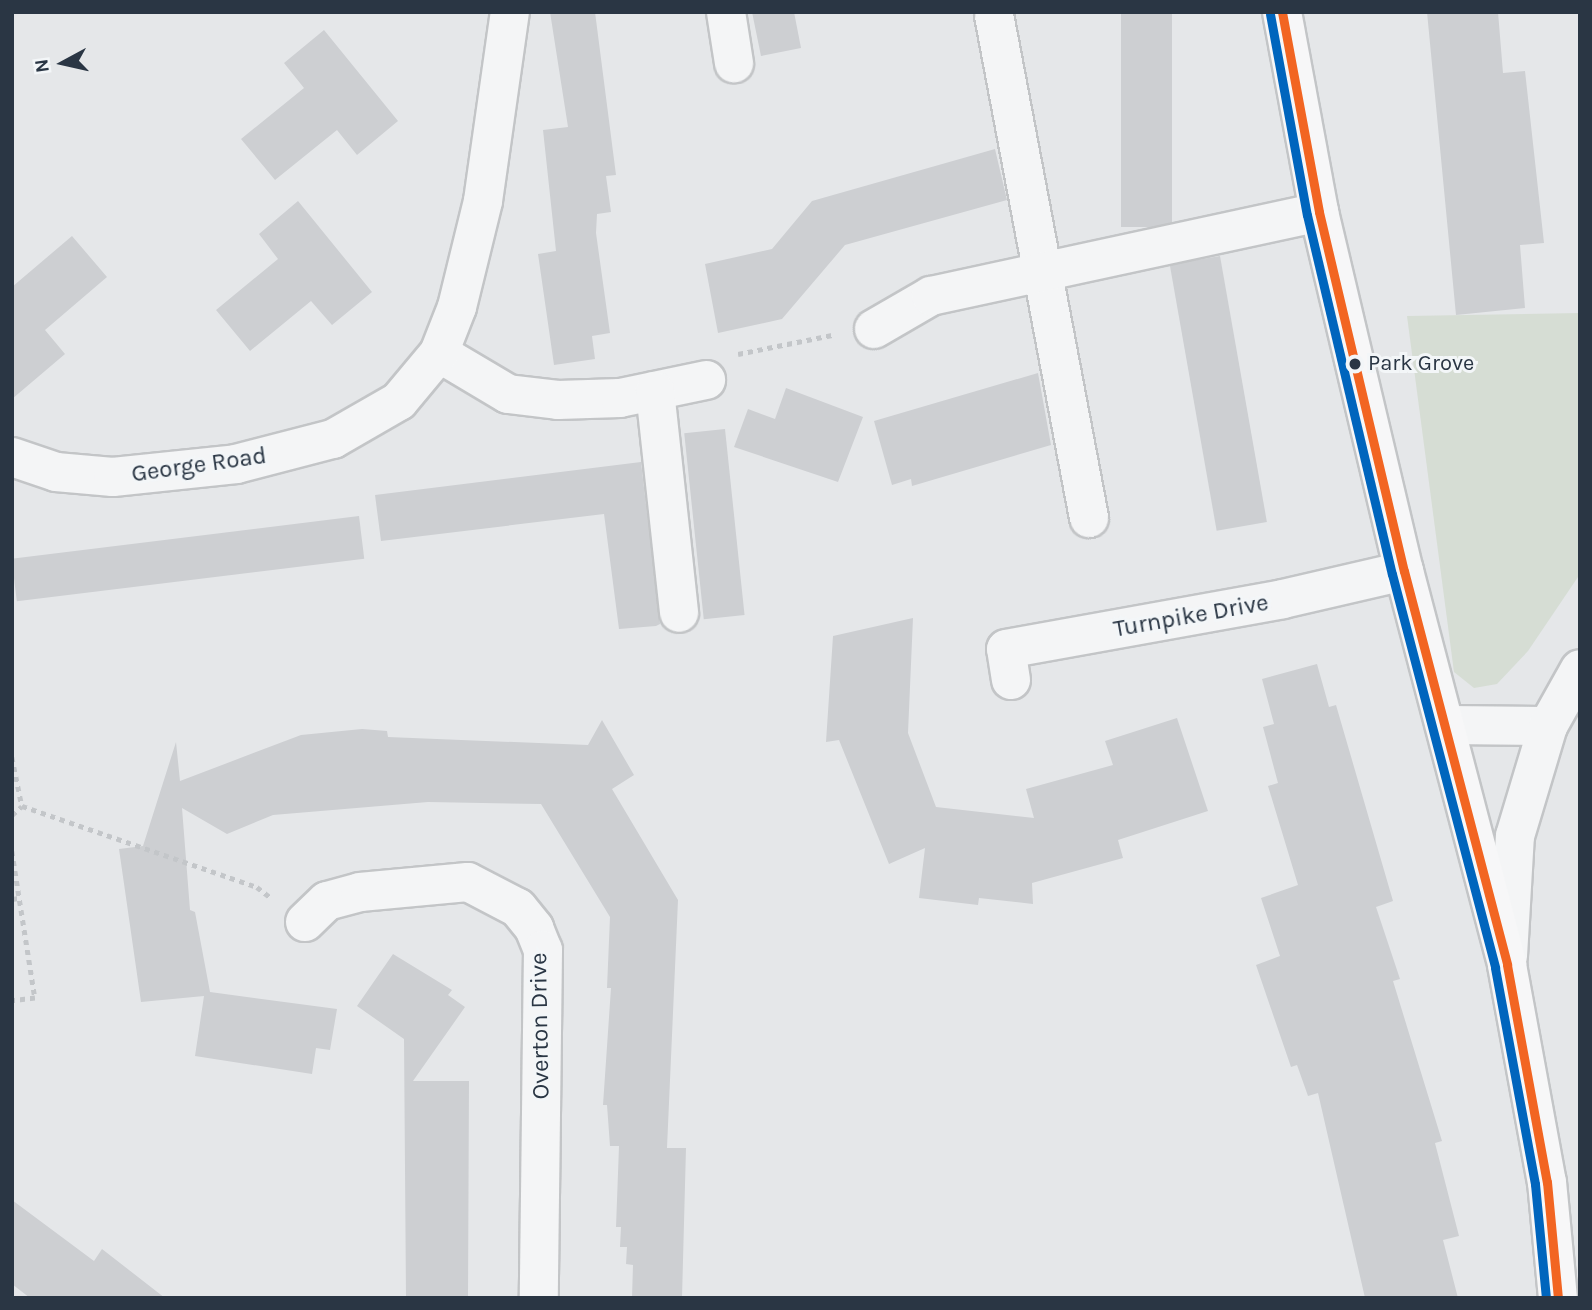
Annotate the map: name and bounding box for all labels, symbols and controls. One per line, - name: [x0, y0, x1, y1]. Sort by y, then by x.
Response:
- north arrow: [28, 28, 98, 98]
- text: N: [30, 58, 54, 74]
- place label: Park Grove: [1368, 351, 1474, 377]
- marker: Park Grove: [1348, 357, 1362, 371]
- street label: George Road: [130, 441, 268, 489]
- street label: Turnpike Drive: [1111, 588, 1271, 644]
- street label: Overton Drive: [524, 952, 556, 1100]

